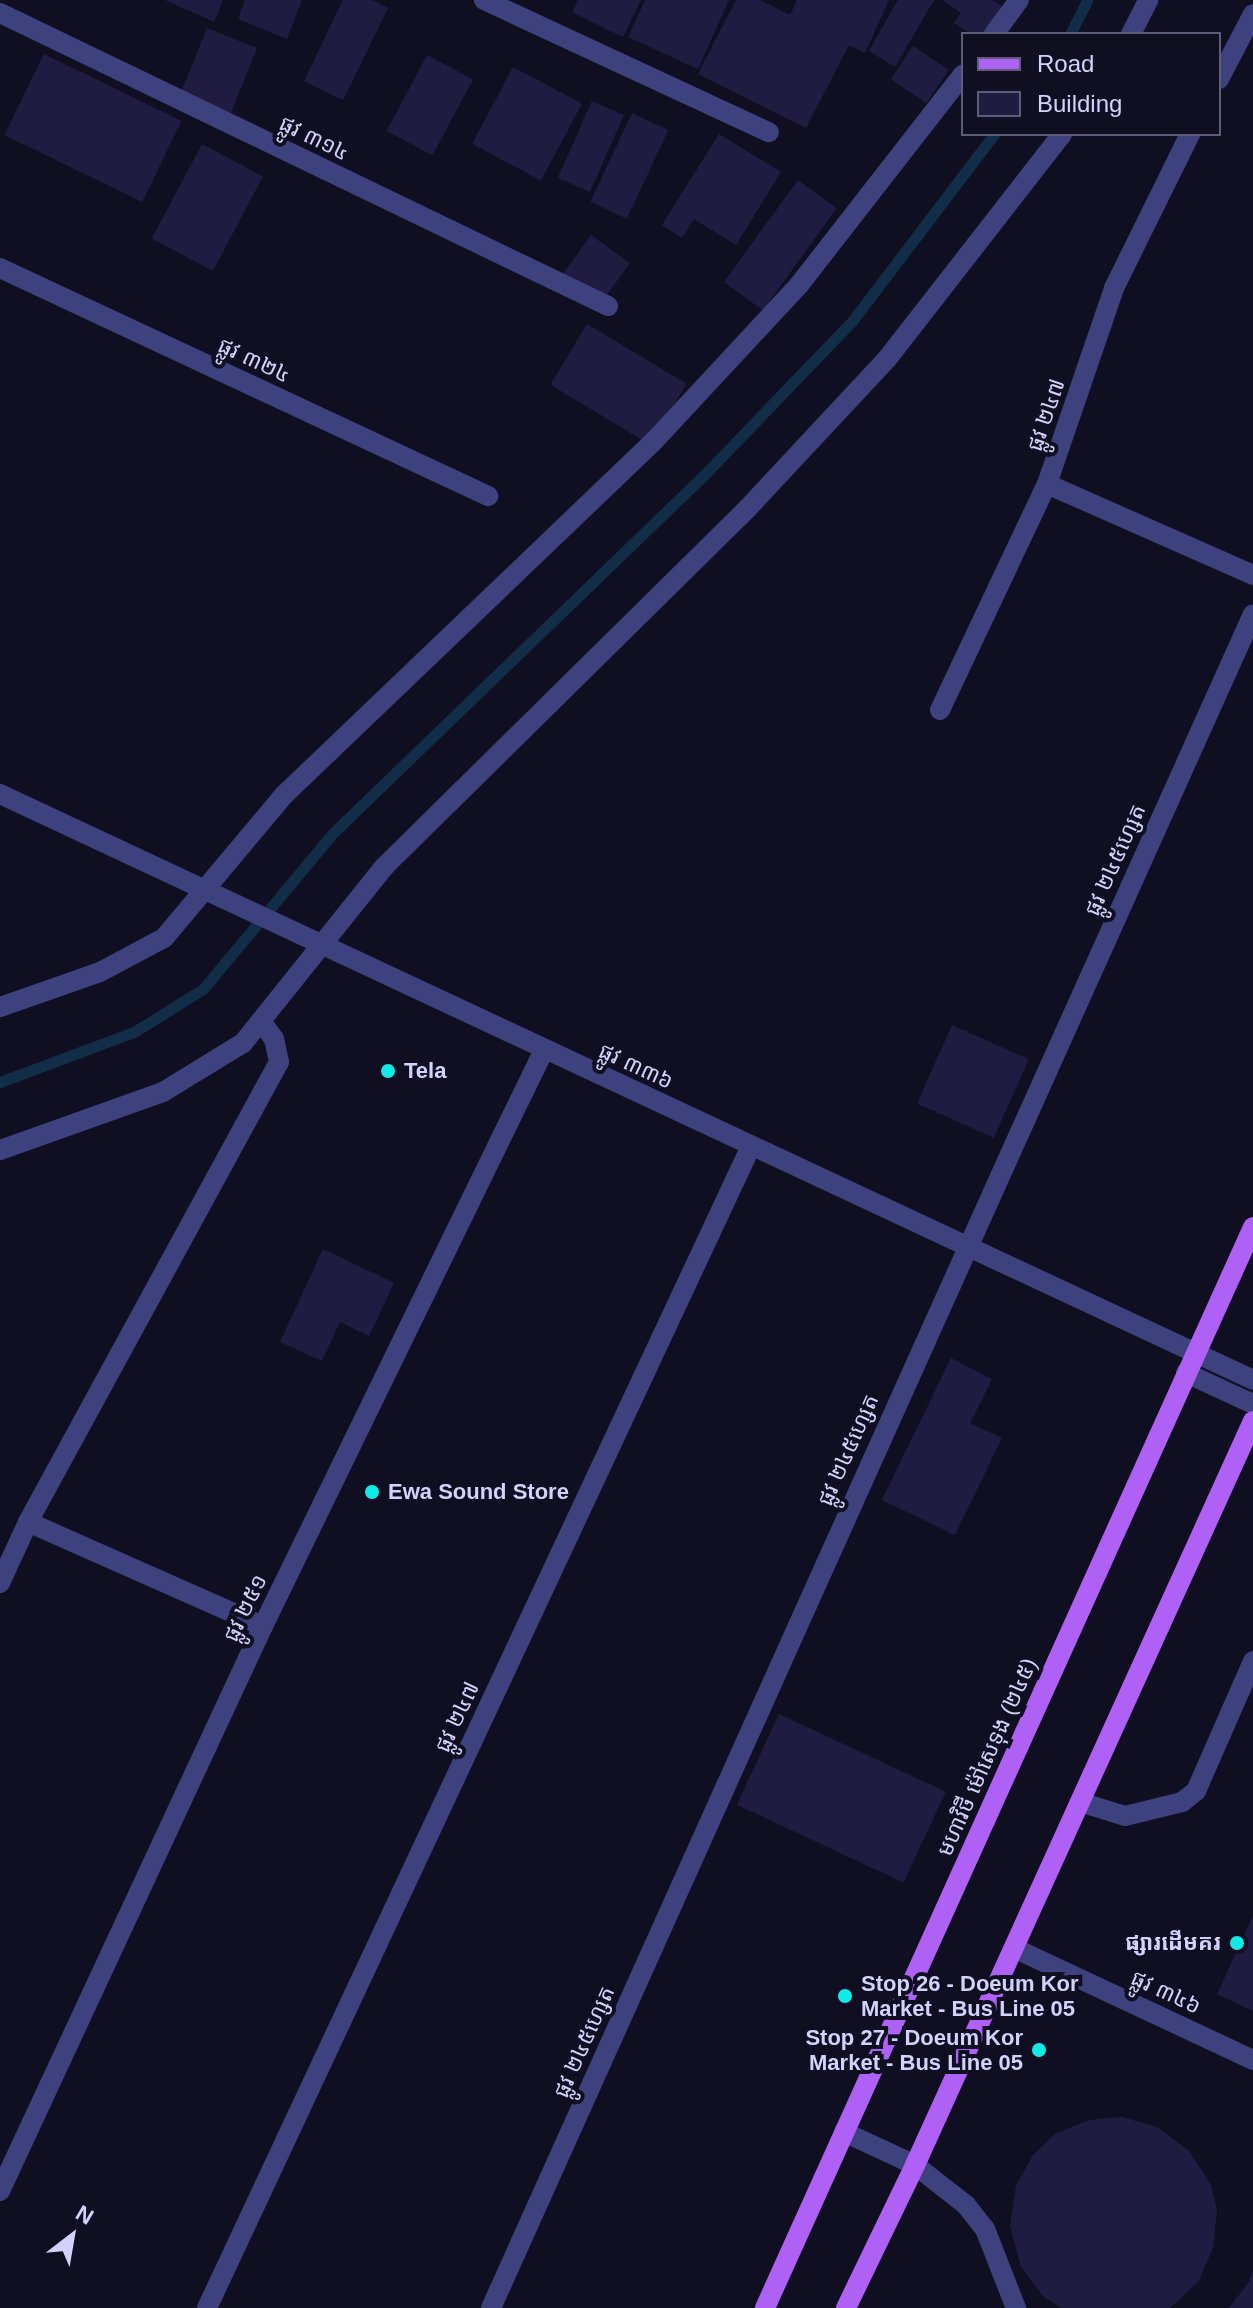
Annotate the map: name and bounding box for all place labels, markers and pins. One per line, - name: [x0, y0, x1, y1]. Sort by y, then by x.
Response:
- place label: Tela: [404, 1058, 446, 1084]
- marker: Tela: [379, 1062, 397, 1080]
- place label: Ewa Sound Store: [388, 1479, 569, 1505]
- marker: Ewa Sound Store: [363, 1483, 381, 1501]
- place label: ផ្សារដើមគរ: [1125, 1930, 1221, 1956]
- marker: ផ្សារដើមគរ: [1228, 1934, 1246, 1952]
- place label: Stop 26 - Doeum Kor Market - Bus Line 05: [861, 1970, 1079, 2022]
- marker: Stop 26 - Doeum Kor Market - Bus Line 05: [836, 1987, 854, 2005]
- place label: Stop 27 - Doeum Kor Market - Bus Line 05: [805, 2024, 1023, 2076]
- marker: Stop 27 - Doeum Kor Market - Bus Line 05: [1030, 2041, 1048, 2059]

